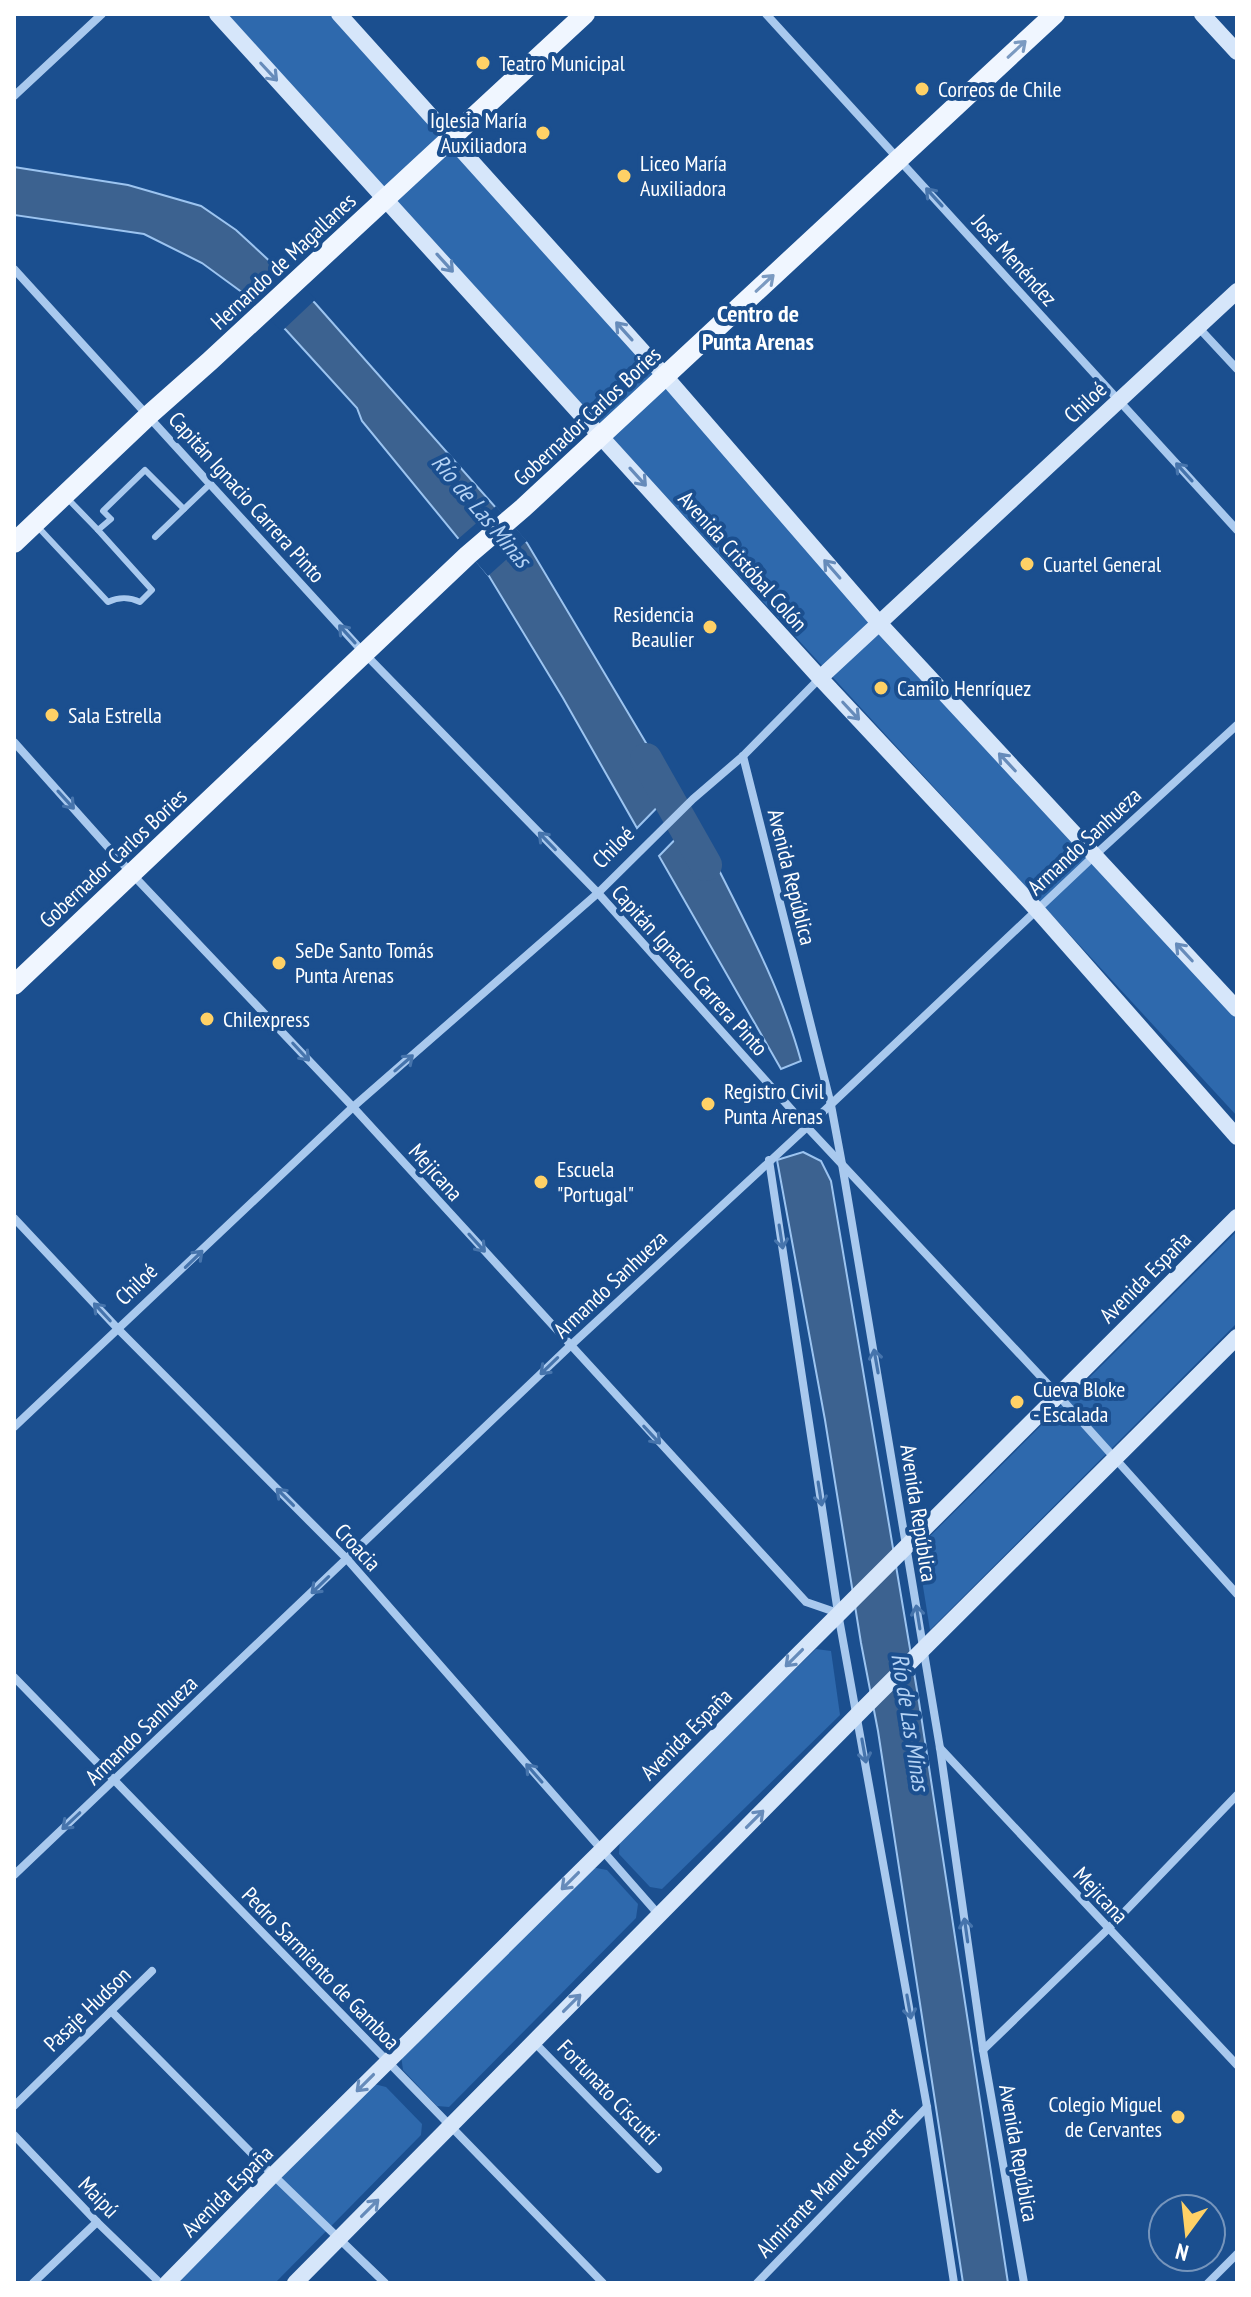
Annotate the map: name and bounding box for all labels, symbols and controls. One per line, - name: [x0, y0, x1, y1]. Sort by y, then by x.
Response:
- one-way arrow: [1006, 41, 1026, 59]
- place label: Teatro Municipal: [499, 49, 626, 77]
- marker: Teatro Municipal: [474, 54, 492, 72]
- one-way arrow: [260, 62, 279, 82]
- place label: Correos de Chile: [938, 75, 1062, 103]
- marker: Correos de Chile: [913, 80, 931, 98]
- place label: Iglesia María Auxiliadora: [430, 106, 527, 159]
- marker: Iglesia María Auxiliadora: [534, 124, 552, 142]
- place label: Liceo María Auxiliadora: [640, 149, 727, 202]
- marker: Liceo María Auxiliadora: [615, 167, 633, 185]
- street label: Hernando de Magallanes: [205, 187, 361, 335]
- one-way arrow: [925, 188, 943, 208]
- street label: José Menéndez: [966, 208, 1064, 312]
- one-way arrow: [436, 253, 454, 273]
- one-way arrow: [754, 275, 774, 293]
- district label: Centro de Punta Arenas: [702, 298, 814, 357]
- one-way arrow: [615, 321, 634, 341]
- street label: Gobernador Carlos Bories: [507, 340, 667, 492]
- street label: Chiloé: [1058, 375, 1112, 429]
- street label: Capitán Ignacio Carrera Pinto: [163, 406, 331, 588]
- water label: Río de Las Minas: [425, 448, 540, 576]
- one-way arrow: [1176, 463, 1194, 483]
- one-way arrow: [629, 467, 647, 487]
- street label: Avenida Cristóbal Colón: [673, 485, 813, 637]
- place label: Cuartel General: [1043, 550, 1162, 578]
- marker: Cuartel General: [1018, 555, 1036, 573]
- one-way arrow: [823, 559, 841, 580]
- place label: Residencia Beaulier: [613, 600, 694, 653]
- marker: Residencia Beaulier: [701, 618, 719, 636]
- one-way arrow: [337, 624, 356, 644]
- place label: Camilo Henríquez: [897, 674, 1031, 702]
- marker: Camilo Henríquez: [872, 679, 890, 697]
- place label: Sala Estrella: [68, 701, 162, 729]
- one-way arrow: [841, 701, 860, 721]
- marker: Sala Estrella: [43, 706, 61, 724]
- one-way arrow: [998, 752, 1016, 772]
- street label: Armando Sanhueza: [1021, 781, 1147, 901]
- street label: Gobernador Carlos Bories: [33, 782, 193, 934]
- one-way arrow: [57, 790, 75, 810]
- street label: Avenida República: [762, 806, 822, 948]
- street label: Chiloé: [586, 820, 640, 874]
- one-way arrow: [538, 832, 557, 851]
- street label: Capitán Ignacio Carrera Pinto: [606, 879, 774, 1061]
- place label: SeDe Santo Tomás Punta Arenas: [295, 936, 434, 989]
- one-way arrow: [1174, 942, 1193, 962]
- marker: SeDe Santo Tomás Punta Arenas: [270, 954, 288, 972]
- place label: Chilexpress: [223, 1005, 310, 1033]
- marker: Chilexpress: [198, 1010, 216, 1028]
- one-way arrow: [291, 1042, 310, 1062]
- one-way arrow: [394, 1054, 414, 1072]
- place label: Registro Civil Punta Arenas: [724, 1077, 825, 1130]
- marker: Registro Civil Punta Arenas: [699, 1095, 717, 1113]
- street label: Mejicana: [403, 1137, 469, 1207]
- place label: Escuela "Portugal": [557, 1155, 634, 1208]
- marker: Escuela "Portugal": [532, 1173, 550, 1191]
- street label: Armando Sanhueza: [547, 1224, 673, 1344]
- one-way arrow: [774, 1224, 789, 1249]
- street label: Avenida España: [1093, 1225, 1197, 1329]
- one-way arrow: [467, 1233, 486, 1253]
- one-way arrow: [184, 1250, 204, 1269]
- street label: Chiloé: [109, 1257, 163, 1311]
- one-way arrow: [92, 1302, 111, 1322]
- one-way arrow: [867, 1349, 882, 1374]
- one-way arrow: [539, 1357, 559, 1375]
- place label: Cueva Bloke - Escalada: [1033, 1375, 1125, 1428]
- marker: Cueva Bloke - Escalada: [1008, 1393, 1026, 1411]
- one-way arrow: [643, 1425, 662, 1445]
- street label: Avenida República: [894, 1442, 944, 1584]
- one-way arrow: [813, 1481, 828, 1506]
- one-way arrow: [276, 1488, 295, 1507]
- street label: Croacia: [329, 1517, 387, 1577]
- one-way arrow: [310, 1575, 330, 1594]
- one-way arrow: [910, 1605, 925, 1631]
- one-way arrow: [785, 1648, 804, 1667]
- water label: Río de Las Minas: [884, 1651, 937, 1796]
- street label: Armando Sanhueza: [79, 1669, 203, 1791]
- street label: Avenida España: [634, 1682, 738, 1786]
- one-way arrow: [857, 1737, 872, 1763]
- one-way arrow: [525, 1763, 543, 1784]
- one-way arrow: [745, 1809, 765, 1828]
- one-way arrow: [61, 1812, 81, 1830]
- street label: Mejicana: [1068, 1861, 1134, 1929]
- one-way arrow: [561, 1871, 580, 1890]
- street label: Pedro Sarmiento de Gamboa: [236, 1881, 406, 2055]
- one-way arrow: [958, 1918, 973, 1943]
- street label: Pasaje Hudson: [38, 1961, 136, 2057]
- one-way arrow: [902, 1993, 917, 2019]
- one-way arrow: [562, 1994, 581, 2013]
- street label: Fortunato Ciscutti: [552, 2033, 666, 2151]
- one-way arrow: [355, 2074, 375, 2093]
- street label: Avenida República: [993, 2082, 1045, 2224]
- place label: Colegio Miguel de Cervantes: [1049, 2090, 1163, 2143]
- street label: Almirante Manuel Señoret: [750, 2101, 908, 2263]
- marker: Colegio Miguel de Cervantes: [1169, 2108, 1187, 2126]
- street label: Avenida España: [175, 2139, 279, 2243]
- street label: Maipú: [73, 2170, 125, 2224]
- north arrow: [1147, 2193, 1227, 2273]
- one-way arrow: [360, 2199, 379, 2218]
- text: N: [1172, 2237, 1191, 2267]

